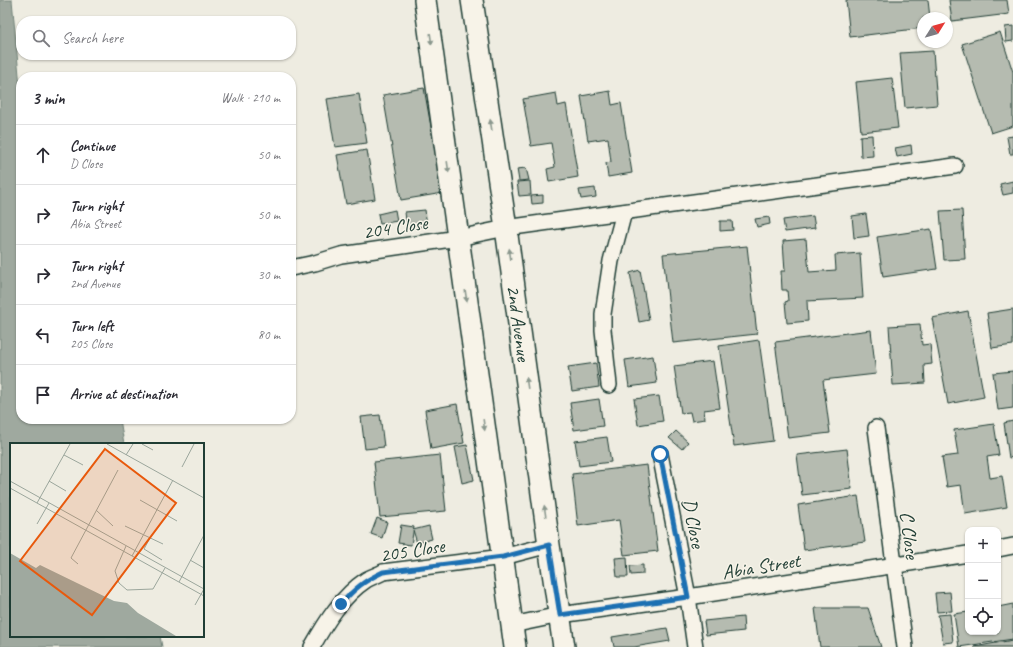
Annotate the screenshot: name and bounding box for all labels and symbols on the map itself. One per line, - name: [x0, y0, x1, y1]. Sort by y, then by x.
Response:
- north arrow: [917, 12, 953, 48]
- one-way arrow: [428, 33, 434, 45]
- one-way arrow: [488, 119, 494, 131]
- one-way arrow: [445, 161, 451, 174]
- street label: 204 Close: [361, 210, 431, 245]
- one-way arrow: [507, 248, 513, 260]
- street label: 2nd Avenue: [501, 283, 536, 364]
- one-way arrow: [463, 290, 469, 302]
- one-way arrow: [524, 377, 530, 389]
- one-way arrow: [481, 419, 487, 431]
- inset map: [10, 443, 204, 637]
- route start: [651, 445, 669, 463]
- street label: D Close: [676, 496, 711, 551]
- one-way arrow: [542, 505, 548, 517]
- street label: C Close: [894, 510, 925, 562]
- street label: 205 Close: [378, 533, 448, 568]
- street label: Abia Street: [720, 548, 804, 585]
- route end: [332, 595, 350, 613]

